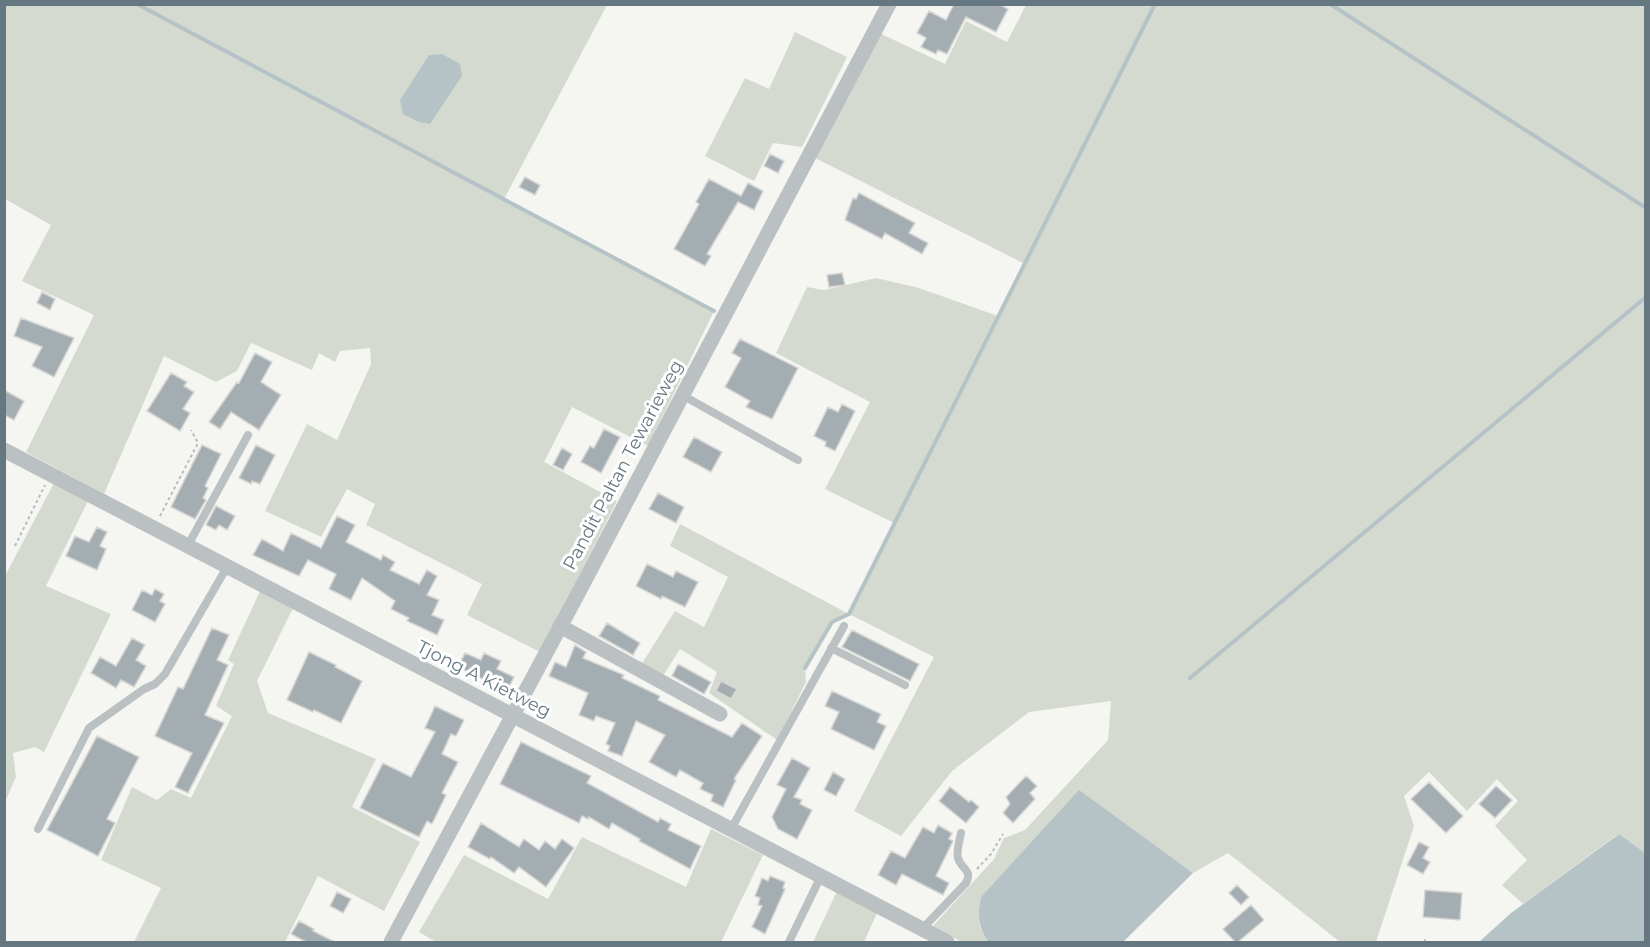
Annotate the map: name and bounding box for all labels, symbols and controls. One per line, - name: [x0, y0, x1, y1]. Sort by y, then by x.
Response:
- street label: Pandit Paltan Tewarieweg: [558, 356, 688, 574]
- street label: Tjong A Kietweg: [413, 636, 555, 722]

